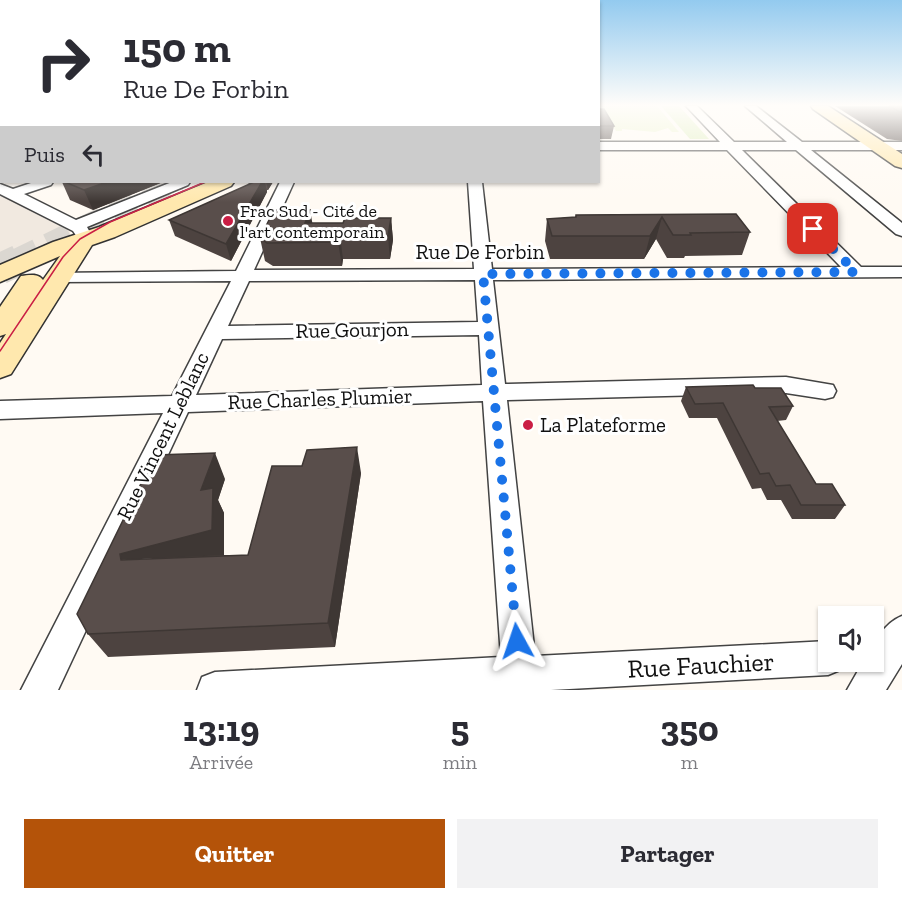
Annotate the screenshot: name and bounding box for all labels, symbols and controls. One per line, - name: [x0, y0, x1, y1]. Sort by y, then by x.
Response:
- text: 150 m: [123, 22, 231, 73]
- icon: right: [24, 24, 102, 102]
- text: Rue De Forbin: [123, 73, 289, 105]
- icon: left: [77, 138, 110, 171]
- text: Puis: [24, 141, 65, 168]
- place label: Frac Sud - Cité de l'art contemporain: [240, 200, 385, 243]
- pin: [787, 203, 838, 254]
- icon: arrive: [796, 212, 829, 245]
- marker: Frac Sud - Cité de l'art contemporain: [221, 214, 235, 228]
- street label: Rue De Forbin: [416, 239, 544, 264]
- street label: Rue Gourjon: [295, 316, 409, 344]
- street label: Rue Vincent Leblanc: [111, 348, 214, 524]
- street label: Rue Charles Plumier: [227, 383, 413, 414]
- place label: La Plateforme: [540, 412, 666, 437]
- marker: La Plateforme: [521, 418, 535, 432]
- map controls: [818, 606, 884, 672]
- button: sound: [818, 606, 884, 672]
- position arrow: [485, 609, 549, 673]
- street label: Rue Fauchier: [627, 645, 775, 685]
- text: 13:19: [183, 707, 260, 750]
- text: 5: [450, 707, 469, 750]
- text: 350: [660, 707, 719, 750]
- text: Arrivée: [189, 750, 253, 774]
- text: min: [443, 750, 477, 774]
- text: m: [681, 750, 698, 774]
- button: Quitter: [24, 819, 445, 888]
- button: Partager: [457, 819, 878, 888]

